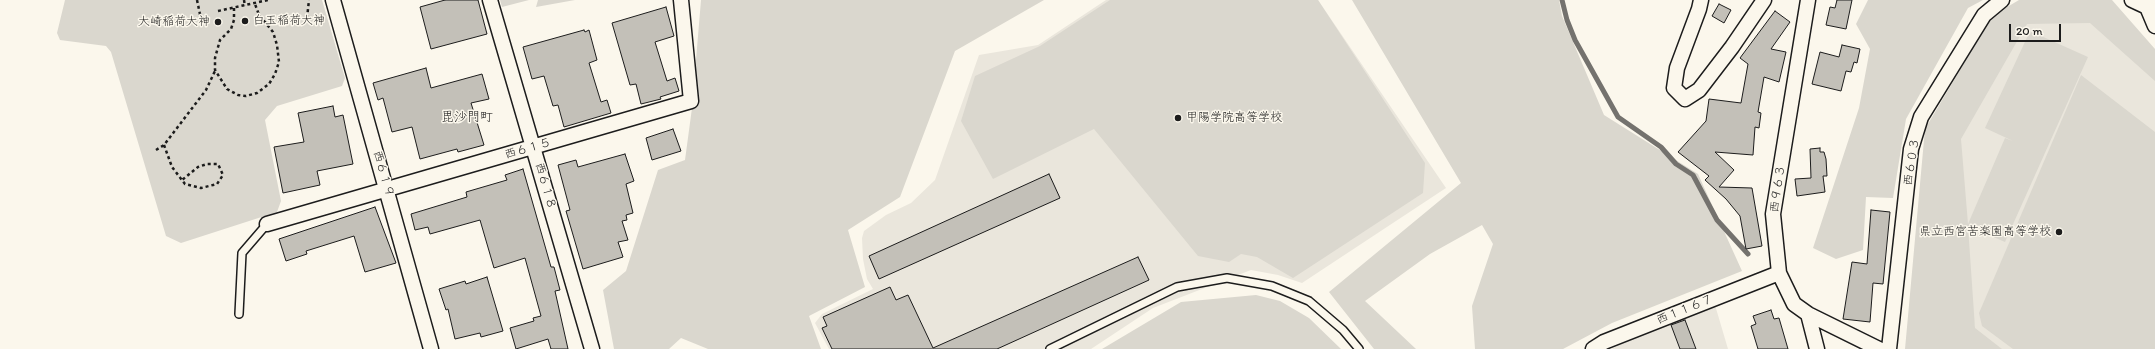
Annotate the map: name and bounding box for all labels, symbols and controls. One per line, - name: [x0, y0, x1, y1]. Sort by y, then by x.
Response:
- place label: 白玉稲荷大神: [253, 14, 325, 28]
- place label: 大崎稲荷大神: [138, 15, 210, 29]
- marker: 白玉稲荷大神: [240, 16, 250, 26]
- scale bar: [2011, 16, 2063, 42]
- marker: 大崎稲荷大神: [213, 17, 223, 27]
- text: 20 m: [2016, 24, 2043, 38]
- district label: 毘沙門町: [441, 110, 493, 126]
- place label: 甲陽学院高等学校: [1186, 111, 1282, 125]
- marker: 甲陽学院高等学校: [1173, 113, 1183, 123]
- street label: 西６１５: [503, 135, 553, 163]
- street label: 西６０３: [1901, 137, 1923, 187]
- street label: 西６１９: [369, 149, 397, 199]
- street label: 西６１８: [531, 161, 559, 211]
- street label: 西９６３: [1768, 164, 1788, 214]
- place label: 県立西宮苦楽園高等学校: [1919, 225, 2051, 239]
- marker: 県立西宮苦楽園高等学校: [2054, 227, 2064, 237]
- street label: 西１１６７: [1654, 292, 1716, 328]

